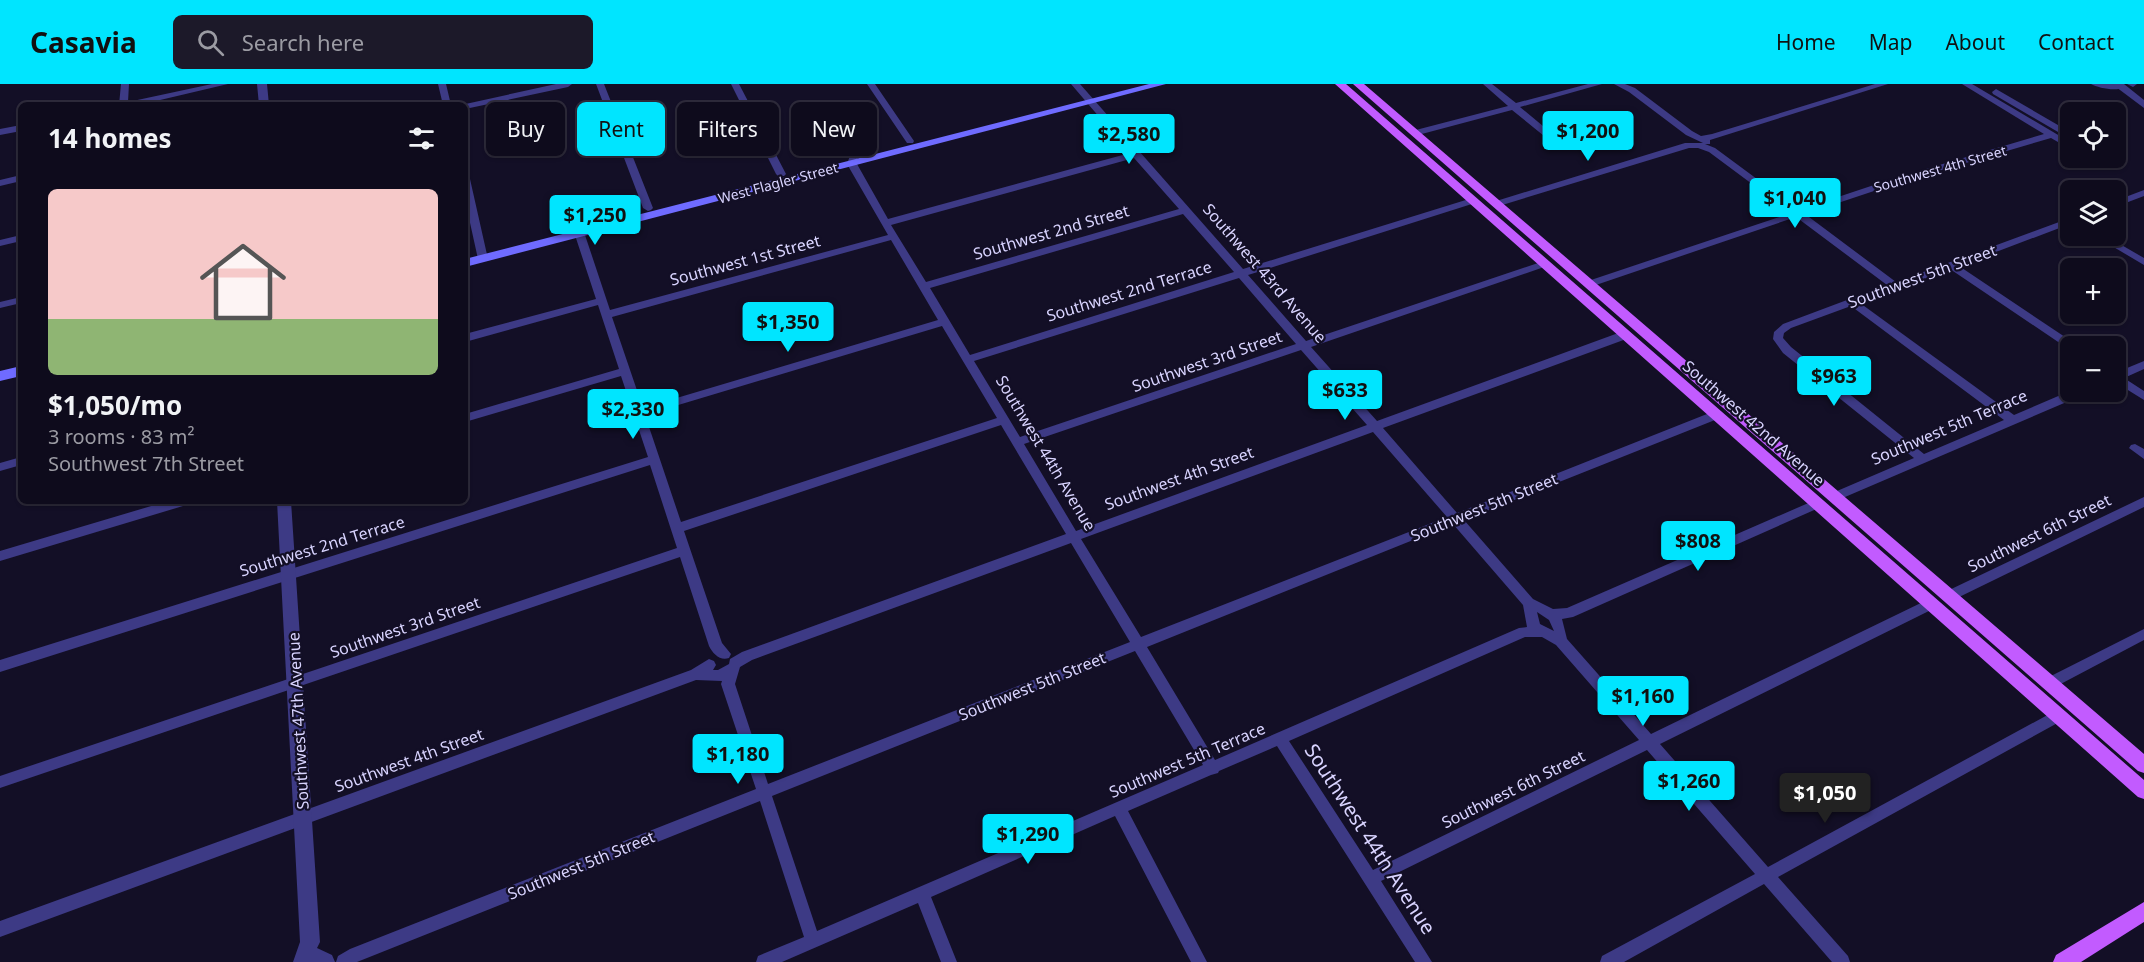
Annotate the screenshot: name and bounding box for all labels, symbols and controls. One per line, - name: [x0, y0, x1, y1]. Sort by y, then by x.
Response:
- search box: [173, 15, 593, 69]
- text: Casavia: [30, 23, 137, 61]
- icon: search: [194, 26, 227, 59]
- text: Search here: [242, 27, 364, 57]
- text: Home: [1776, 28, 1836, 56]
- text: Map: [1869, 28, 1912, 56]
- text: About: [1945, 28, 2005, 56]
- text: Contact: [2038, 28, 2114, 56]
- chip: Buy: [486, 102, 565, 156]
- chip: Rent: [577, 102, 665, 156]
- chip: Filters: [677, 102, 779, 156]
- chip: New: [791, 102, 877, 156]
- map controls: [2060, 102, 2126, 402]
- button: locate: [2060, 102, 2126, 168]
- pin: $1,200: [1539, 111, 1637, 162]
- pin: $2,580: [1080, 114, 1178, 165]
- text: $1,200: [1557, 117, 1619, 144]
- text: 14 homes: [48, 120, 172, 156]
- text: $2,580: [1098, 120, 1160, 147]
- icon: filters: [405, 122, 438, 155]
- street label: Southwest 4th Street: [1871, 140, 2008, 197]
- street label: West Flagler Street: [716, 157, 840, 208]
- pin: $1,040: [1746, 178, 1844, 229]
- button: layers: [2060, 180, 2126, 246]
- text: $1,040: [1764, 184, 1826, 211]
- pin: $1,250: [546, 195, 644, 246]
- street label: Southwest 2nd Street: [971, 199, 1132, 265]
- street label: Southwest 43rd Avenue: [1198, 199, 1332, 347]
- text: $1,250: [564, 201, 626, 228]
- icon: home: [189, 228, 297, 336]
- street label: Southwest 1st Street: [667, 229, 823, 291]
- street label: Southwest 5th Street: [1845, 239, 2000, 313]
- street label: Southwest 2nd Terrace: [1044, 255, 1214, 327]
- button: +: [2060, 258, 2126, 324]
- pin: $1,350: [739, 302, 837, 353]
- text: $1,350: [757, 308, 819, 335]
- street label: Southwest 3rd Street: [1129, 325, 1285, 397]
- button: −: [2060, 336, 2126, 402]
- street label: Southwest 42nd Avenue: [1678, 355, 1830, 491]
- pin: $963: [1798, 356, 1870, 407]
- text: $963: [1811, 362, 1857, 389]
- pin: $633: [1309, 370, 1381, 421]
- street label: Southwest 44th Avenue: [991, 371, 1101, 535]
- text: $633: [1322, 376, 1368, 403]
- street label: Southwest 5th Terrace: [1868, 384, 2030, 470]
- text: $1,050/mo: [48, 387, 182, 423]
- pin: $2,330: [584, 389, 682, 440]
- text: $2,330: [602, 395, 664, 422]
- text: 3 rooms · 83 m²: [48, 423, 195, 450]
- street label: Southwest 4th Street: [1102, 441, 1257, 515]
- text: Southwest 7th Street: [48, 450, 244, 477]
- street label: Southwest 5th Street: [1407, 467, 1561, 547]
- street label: Southwest 6th Street: [1964, 489, 2115, 577]
- street label: Southwest 2nd Terrace: [237, 510, 407, 582]
- pin: $808: [1662, 521, 1734, 572]
- text: $808: [1675, 527, 1721, 554]
- street label: Southwest 3rd Street: [327, 591, 483, 663]
- street label: Southwest 47th Avenue: [282, 632, 314, 810]
- street label: Southwest 5th Street: [955, 646, 1109, 726]
- pin: $1,160: [1594, 676, 1692, 727]
- text: $1,160: [1612, 682, 1674, 709]
- street label: Southwest 5th Terrace: [1106, 717, 1268, 803]
- street label: Southwest 4th Street: [332, 723, 487, 797]
- pin: $1,180: [689, 734, 787, 785]
- street label: Southwest 44th Avenue: [1299, 738, 1442, 939]
- text: $1,180: [707, 740, 769, 767]
- street label: Southwest 6th Street: [1438, 745, 1589, 833]
- pin: $1,260: [1640, 761, 1738, 812]
- text: $1,260: [1658, 767, 1720, 794]
- pin: $1,050: [1776, 773, 1874, 824]
- text: $1,050: [1794, 779, 1856, 806]
- pin: $1,290: [979, 814, 1077, 865]
- text: $1,290: [997, 820, 1059, 847]
- street label: Southwest 5th Street: [504, 825, 658, 905]

